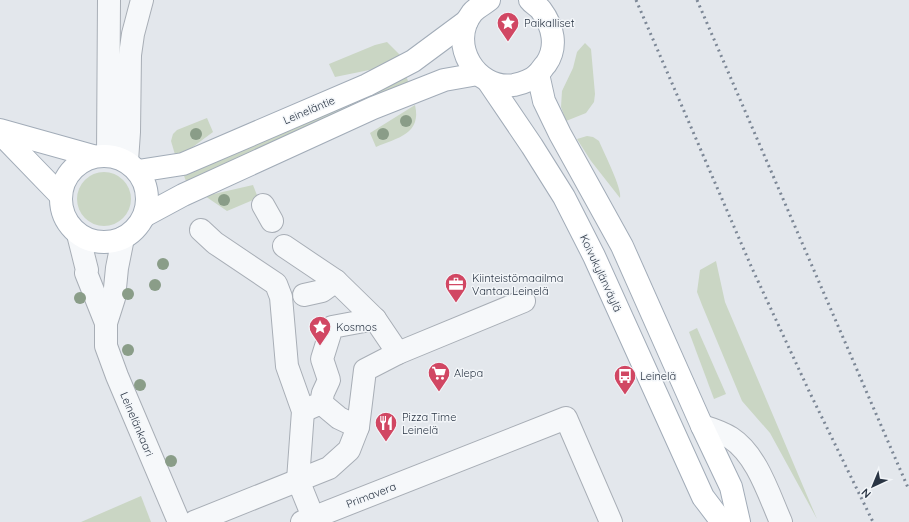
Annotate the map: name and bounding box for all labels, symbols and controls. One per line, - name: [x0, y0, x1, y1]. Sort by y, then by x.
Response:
- place icon: Paikalliset: [495, 10, 521, 43]
- place label: Paikalliset: [524, 16, 575, 30]
- street label: Leineläntie: [281, 93, 337, 127]
- street label: Koivukylänväylä: [577, 232, 625, 314]
- office icon: Kiinteistömaailma Vantaa Leinelä: [443, 271, 469, 304]
- place label: Kiinteistömaailma Vantaa Leinelä: [472, 271, 563, 298]
- place icon: Kosmos: [307, 314, 333, 347]
- place label: Kosmos: [336, 320, 377, 334]
- supermarket icon: Alepa: [426, 360, 452, 393]
- bus stop icon: Leinelä: [612, 363, 638, 396]
- place label: Alepa: [454, 366, 483, 380]
- place label: Leinelä: [640, 369, 676, 383]
- street label: Leinelänkaari: [117, 390, 157, 458]
- restaurant icon: Pizza Time Leinelä: [373, 410, 399, 443]
- place label: Pizza Time Leinelä: [402, 410, 456, 437]
- north arrow: [853, 466, 893, 506]
- street label: Primavera: [344, 479, 398, 511]
- text: N: [858, 485, 874, 501]

